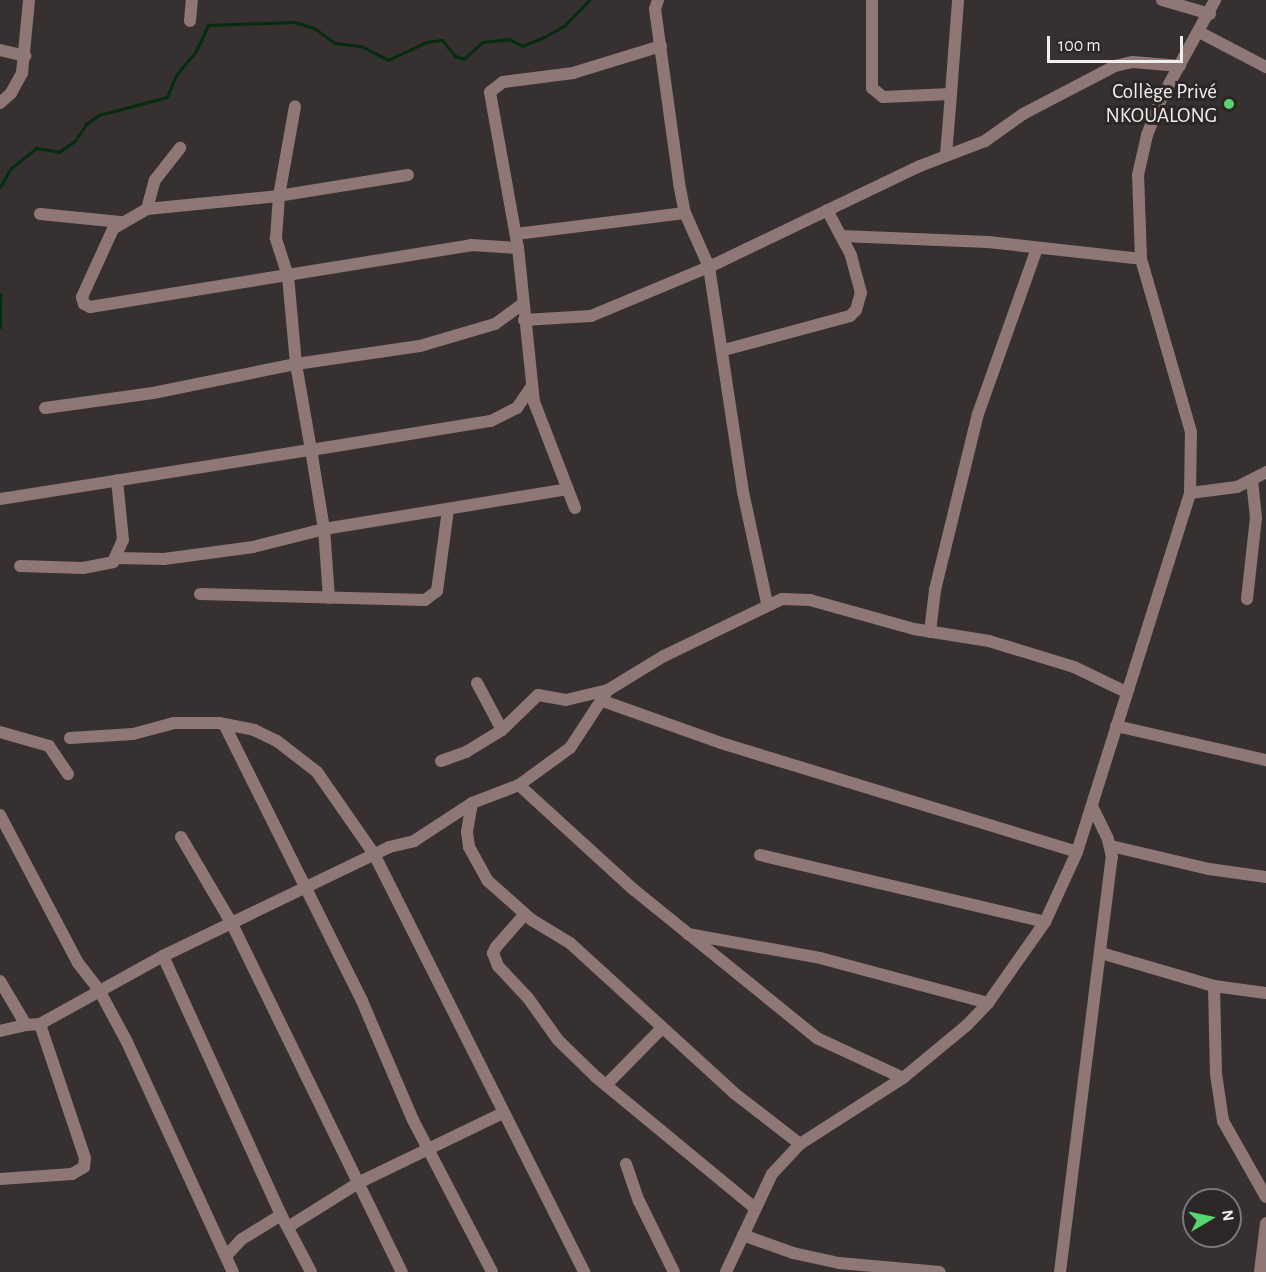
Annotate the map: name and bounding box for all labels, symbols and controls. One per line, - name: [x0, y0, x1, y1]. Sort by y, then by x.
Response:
- scale bar: [1050, 24, 1186, 62]
- text: 100 m: [1058, 37, 1101, 55]
- place label: Collège Privé NKOUALONG: [1105, 79, 1217, 129]
- marker: Collège Privé NKOUALONG: [1222, 97, 1236, 111]
- north arrow: [1182, 1188, 1242, 1248]
- text: N: [1219, 1209, 1237, 1222]

